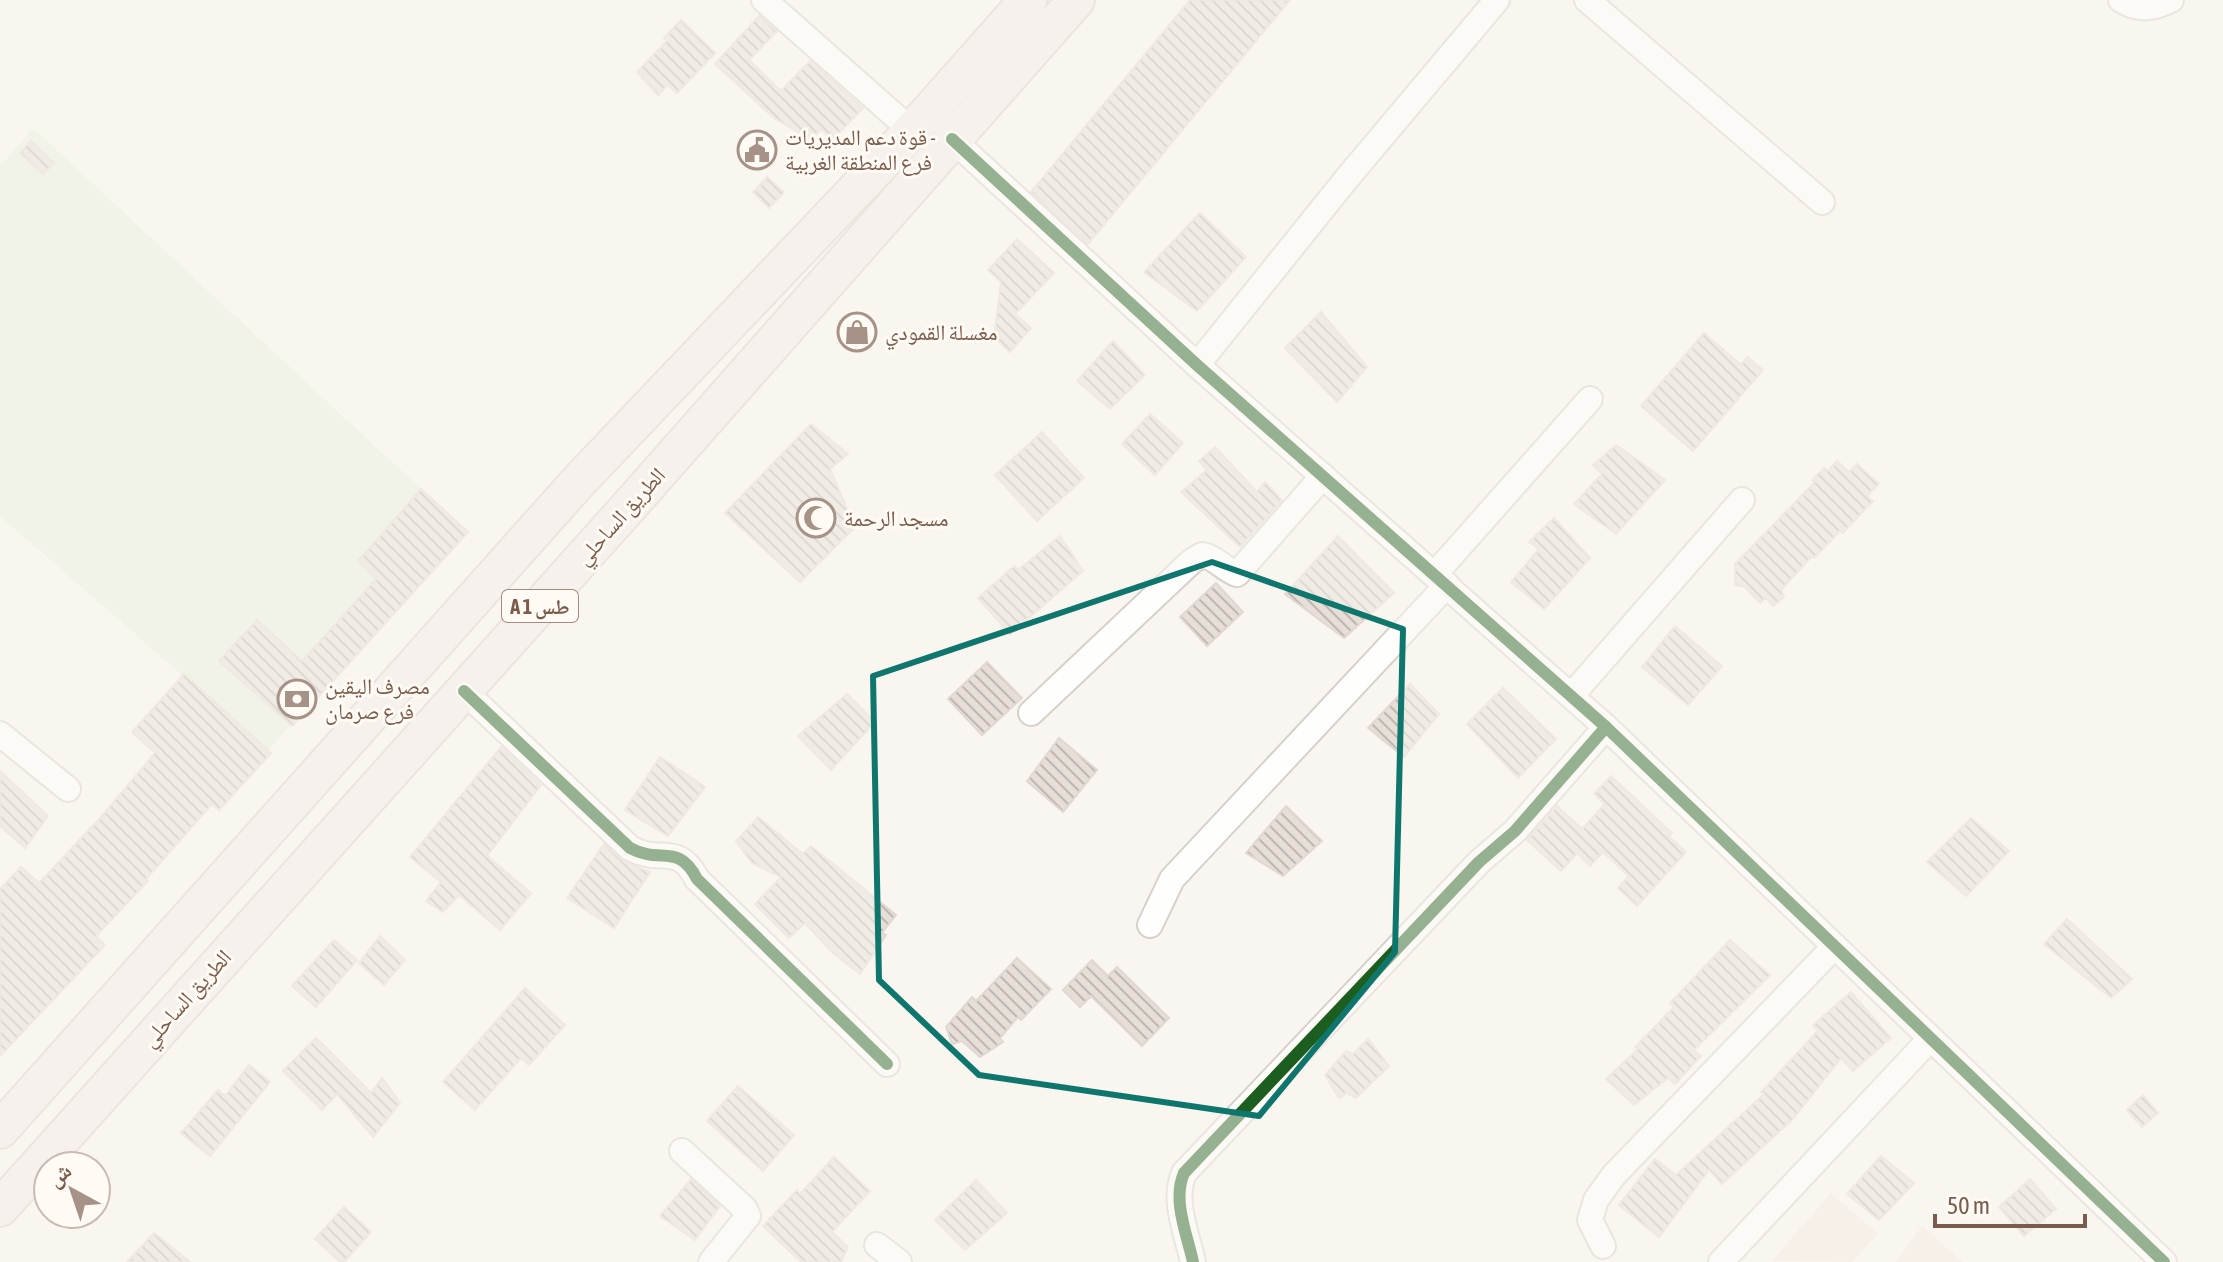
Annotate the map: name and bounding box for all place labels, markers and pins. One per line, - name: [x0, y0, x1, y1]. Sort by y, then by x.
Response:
- place label: قوة دعم المديريات - فرع المنطقة الغربية: [785, 124, 936, 176]
- public building icon: قوة دعم المديريات - فرع المنطقة الغربية: [736, 129, 778, 171]
- shop icon: مغسلة القمودي: [836, 311, 878, 353]
- place label: مغسلة القمودي: [885, 319, 998, 350]
- mosque icon: مسجد الرحمة: [795, 497, 837, 539]
- place label: مسجد الرحمة: [844, 505, 949, 531]
- place label: مصرف اليقين فرع صرمان: [325, 673, 430, 725]
- bank icon: مصرف اليقين فرع صرمان: [276, 678, 318, 720]

